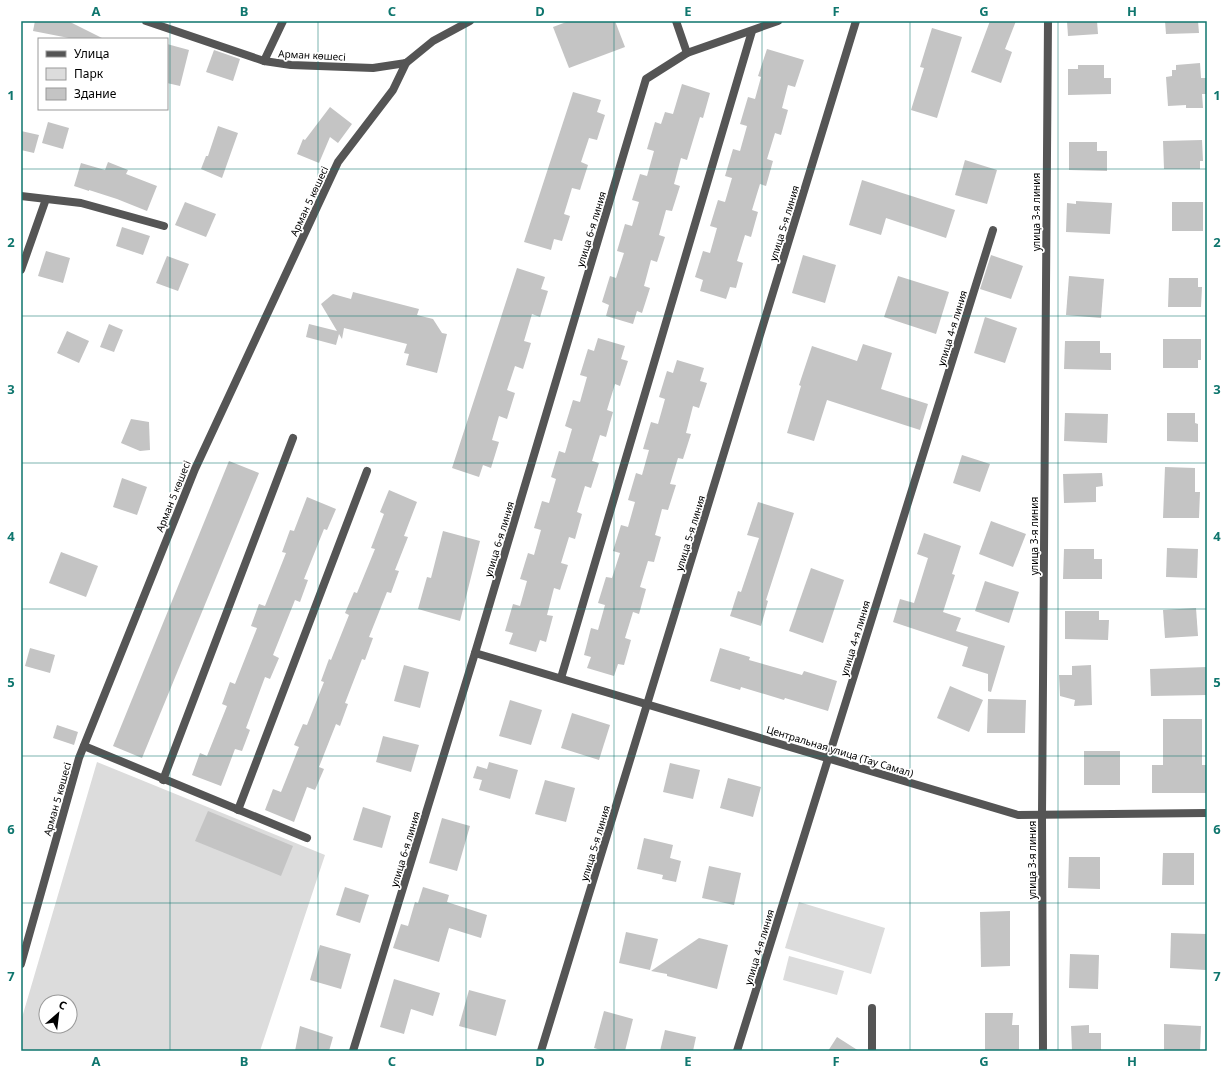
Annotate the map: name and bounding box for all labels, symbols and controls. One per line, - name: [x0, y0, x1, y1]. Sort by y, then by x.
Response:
- text: A: [92, 2, 101, 20]
- text: B: [240, 2, 248, 20]
- text: C: [388, 2, 396, 20]
- text: D: [535, 2, 545, 20]
- text: E: [684, 2, 692, 20]
- text: F: [832, 2, 840, 20]
- text: G: [979, 2, 989, 20]
- text: H: [1127, 2, 1137, 20]
- legend: [38, 38, 168, 110]
- text: Улица: [74, 45, 109, 62]
- street label: Арман көшесі: [278, 46, 346, 64]
- text: Парк: [74, 65, 104, 82]
- text: Здание: [74, 85, 117, 102]
- text: 1: [7, 86, 15, 104]
- text: 1: [1213, 86, 1221, 104]
- street label: Арман 5 көшесі: [287, 164, 331, 238]
- street label: улица 3-я линия: [1029, 173, 1043, 251]
- street label: улица 5-я линия: [766, 183, 802, 263]
- street label: улица 6-я линия: [573, 189, 609, 269]
- text: 2: [7, 233, 15, 251]
- text: 2: [1213, 233, 1221, 251]
- street label: улица 4-я линия: [934, 288, 970, 368]
- text: 3: [7, 380, 15, 398]
- text: 3: [1213, 380, 1221, 398]
- street label: Арман 5 көшесі: [152, 458, 194, 534]
- street label: улица 5-я линия: [672, 493, 708, 573]
- street label: улица 3-я линия: [1027, 497, 1041, 575]
- street label: улица 6-я линия: [481, 499, 517, 579]
- text: 4: [7, 527, 15, 545]
- text: 4: [1213, 527, 1221, 545]
- street label: улица 4-я линия: [837, 598, 873, 678]
- text: 5: [7, 673, 15, 691]
- text: 5: [1213, 673, 1221, 691]
- street label: Центральная улица (Тау Самал): [765, 722, 915, 780]
- street label: Арман 5 көшесі: [40, 761, 74, 837]
- street label: улица 5-я линия: [577, 803, 613, 883]
- street label: улица 6-я линия: [387, 809, 423, 889]
- text: 6: [7, 820, 15, 838]
- text: 6: [1213, 820, 1221, 838]
- street label: улица 3-я линия: [1025, 821, 1039, 899]
- street label: улица 4-я линия: [741, 907, 777, 987]
- text: 7: [7, 967, 15, 985]
- text: 7: [1213, 967, 1221, 985]
- north arrow: [38, 994, 78, 1034]
- text: С: [56, 996, 70, 1013]
- text: A: [92, 1052, 101, 1070]
- text: B: [240, 1052, 248, 1070]
- text: C: [388, 1052, 396, 1070]
- text: D: [535, 1052, 545, 1070]
- text: E: [684, 1052, 692, 1070]
- text: F: [832, 1052, 840, 1070]
- text: G: [979, 1052, 989, 1070]
- text: H: [1127, 1052, 1137, 1070]

